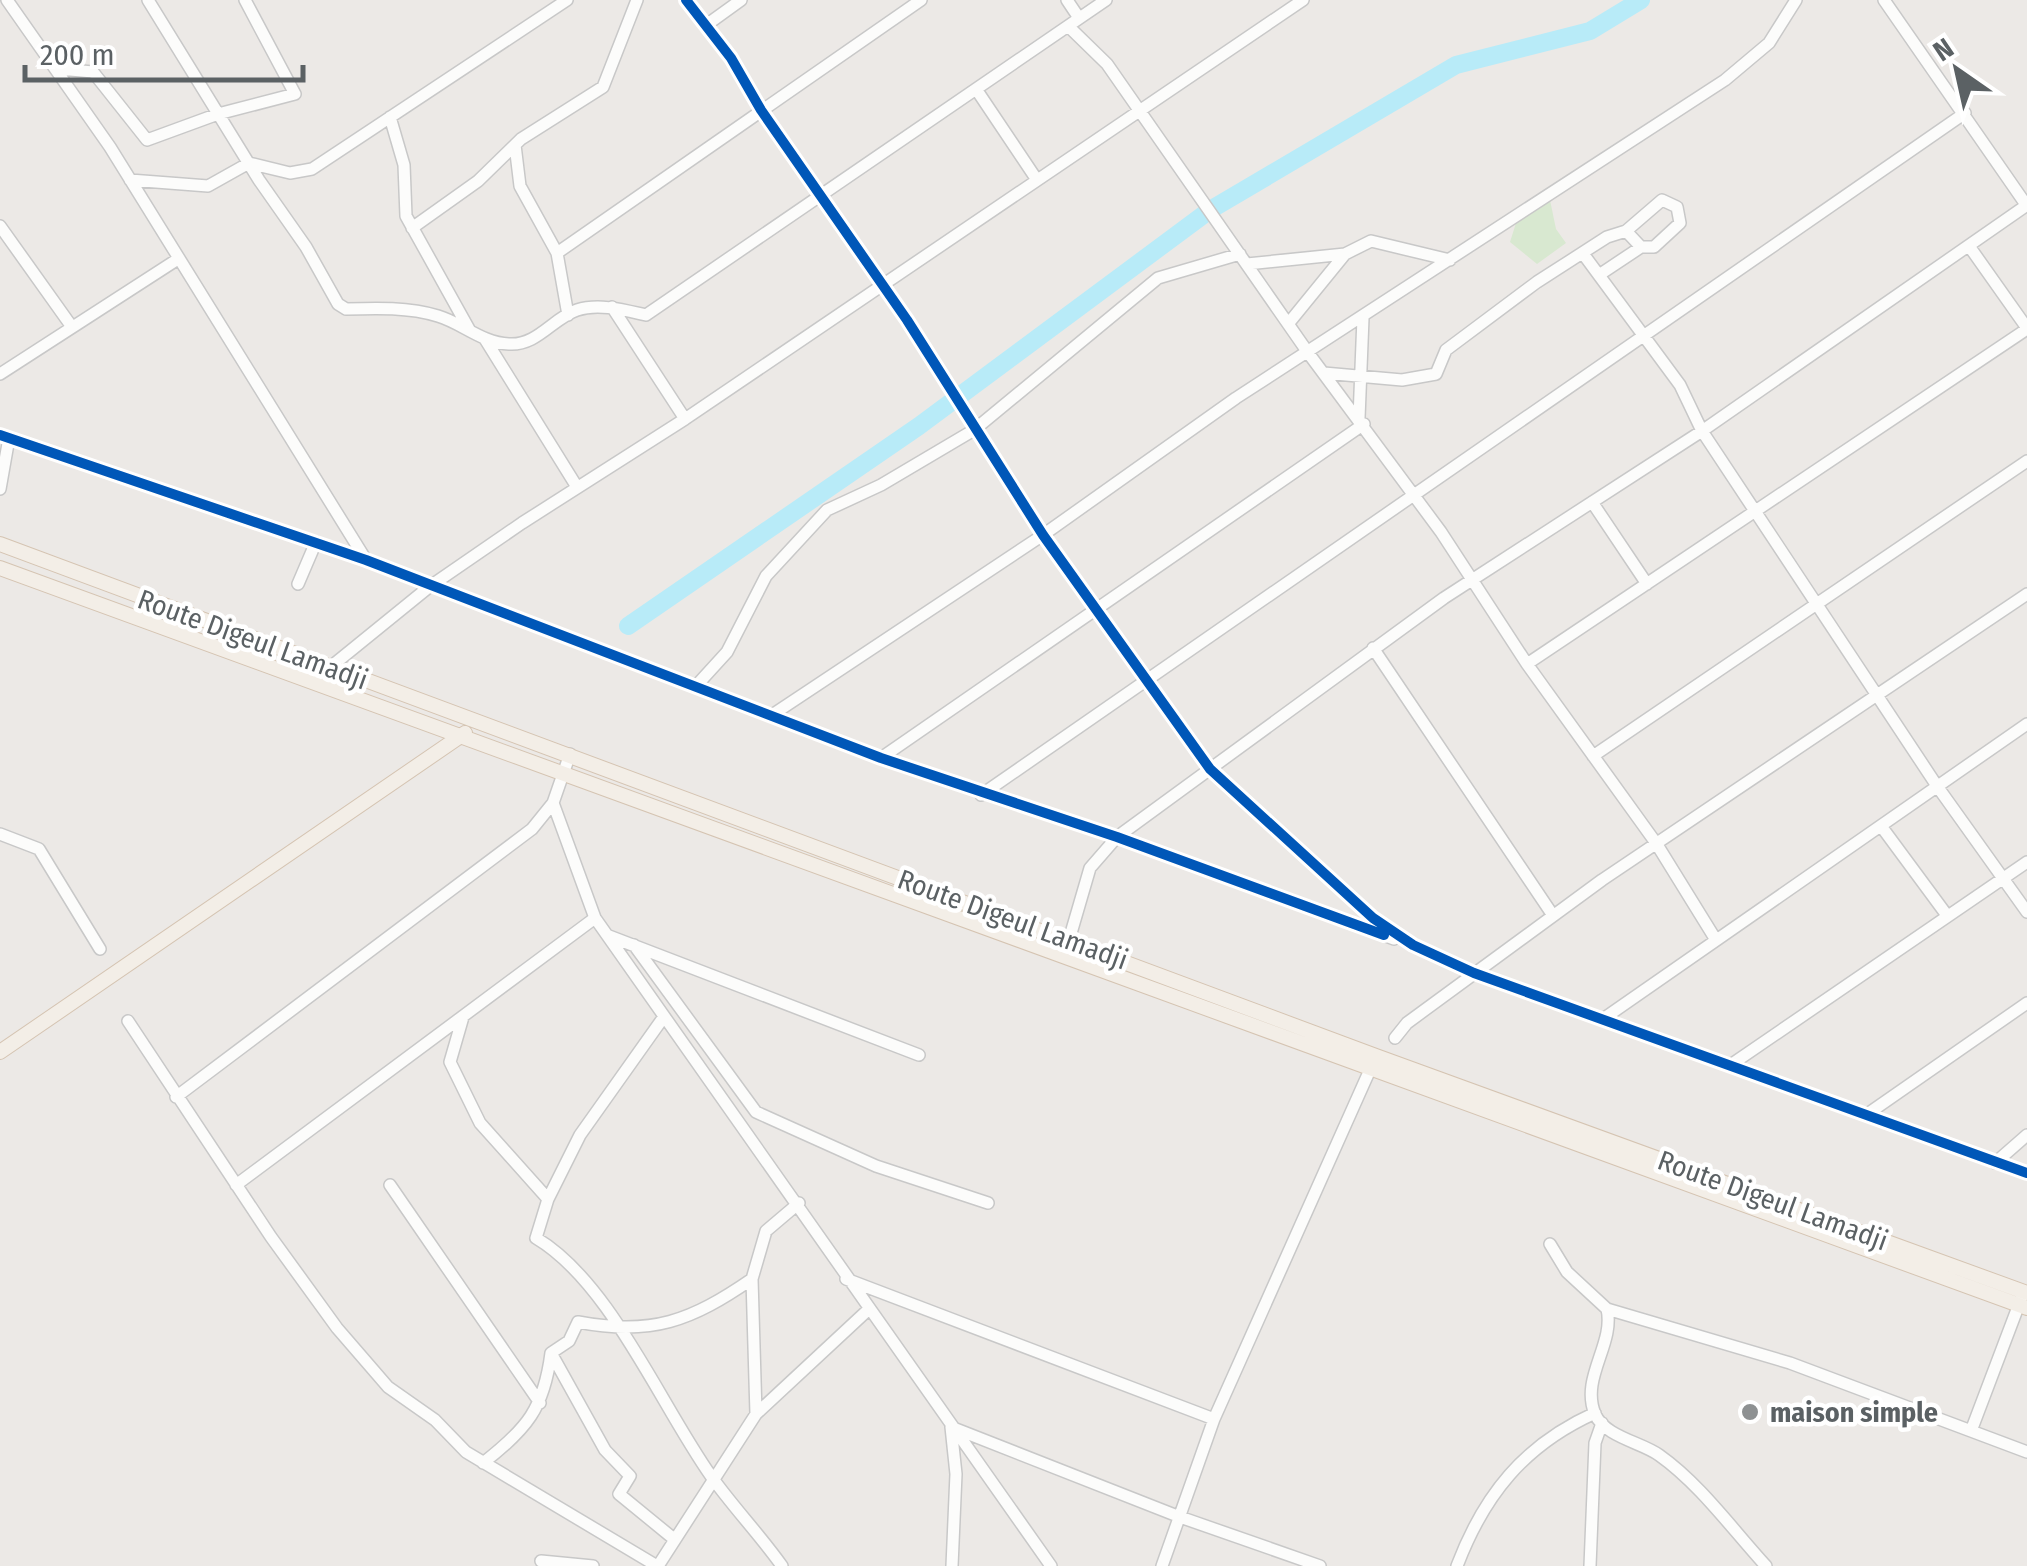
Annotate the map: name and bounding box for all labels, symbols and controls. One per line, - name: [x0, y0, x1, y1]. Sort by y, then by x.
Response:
- scale bar: [25, 20, 302, 82]
- north arrow: [1907, 20, 2007, 120]
- text: N: [1927, 31, 1959, 68]
- text: 200 m: [40, 37, 115, 73]
- street label: Route Digeul Lamadji: [133, 583, 372, 696]
- street label: Route Digeul Lamadji: [893, 863, 1132, 976]
- street label: Route Digeul Lamadji: [1653, 1144, 1892, 1257]
- place label: maison simple: [1770, 1396, 1938, 1429]
- marker: maison simple: [1739, 1401, 1761, 1423]

